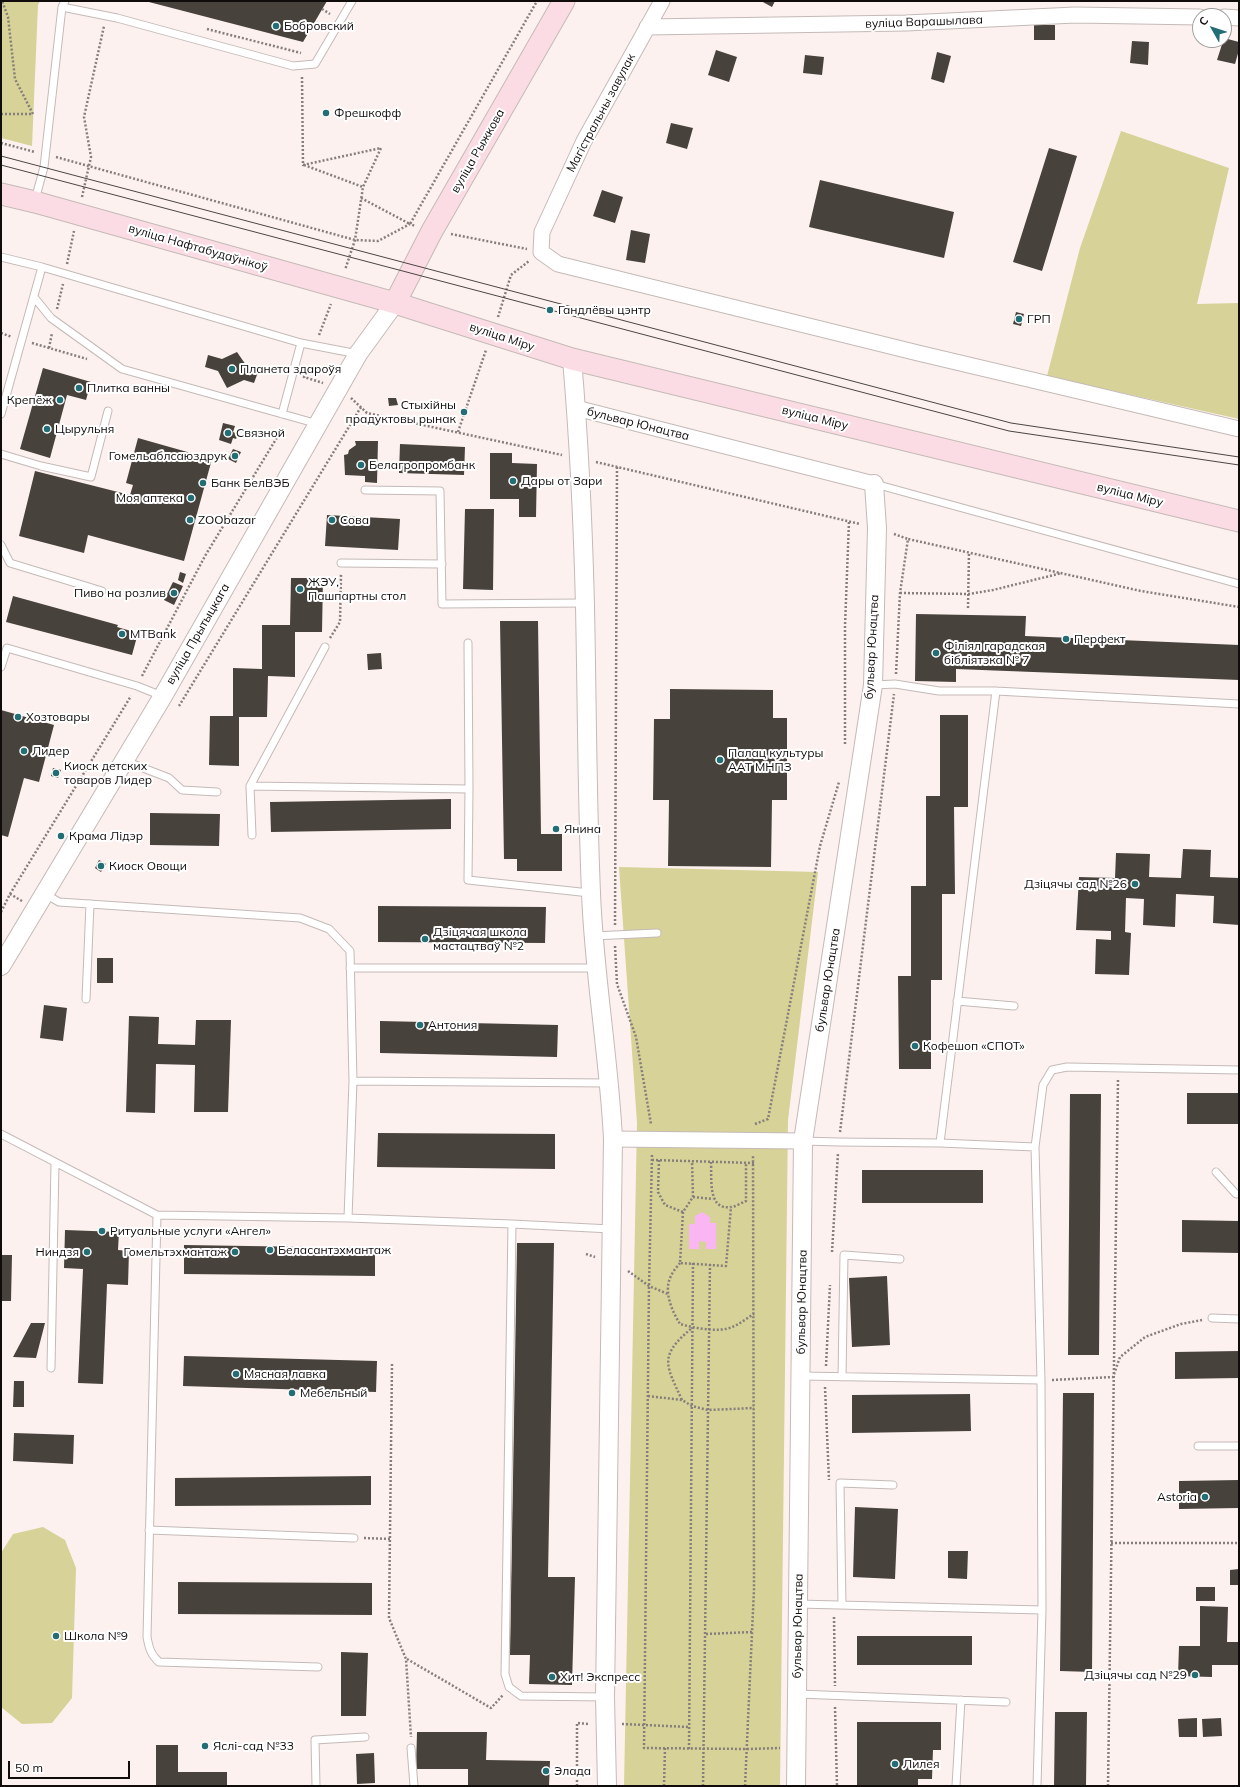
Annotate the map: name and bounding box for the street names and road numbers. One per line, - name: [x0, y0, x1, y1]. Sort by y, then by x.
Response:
- street label: вуліца Варашылава: [865, 13, 983, 31]
- street label: Магістральны завулак: [564, 51, 638, 175]
- street label: вуліца Рыжкова: [448, 107, 508, 195]
- street label: вуліца Нафтабудаўнікоў: [127, 221, 269, 275]
- street label: вуліца Міру: [468, 320, 536, 354]
- street label: вуліца Міру: [780, 403, 850, 433]
- street label: бульвар Юнацтва: [585, 404, 691, 444]
- street label: вуліца Міру: [1095, 480, 1165, 510]
- street label: вуліца Прытыцкага: [163, 581, 233, 687]
- street label: бульвар Юнацтва: [862, 594, 882, 700]
- street label: бульвар Юнацтва: [813, 927, 843, 1033]
- street label: бульвар Юнацтва: [794, 1249, 810, 1355]
- street label: бульвар Юнацтва: [790, 1573, 806, 1679]

